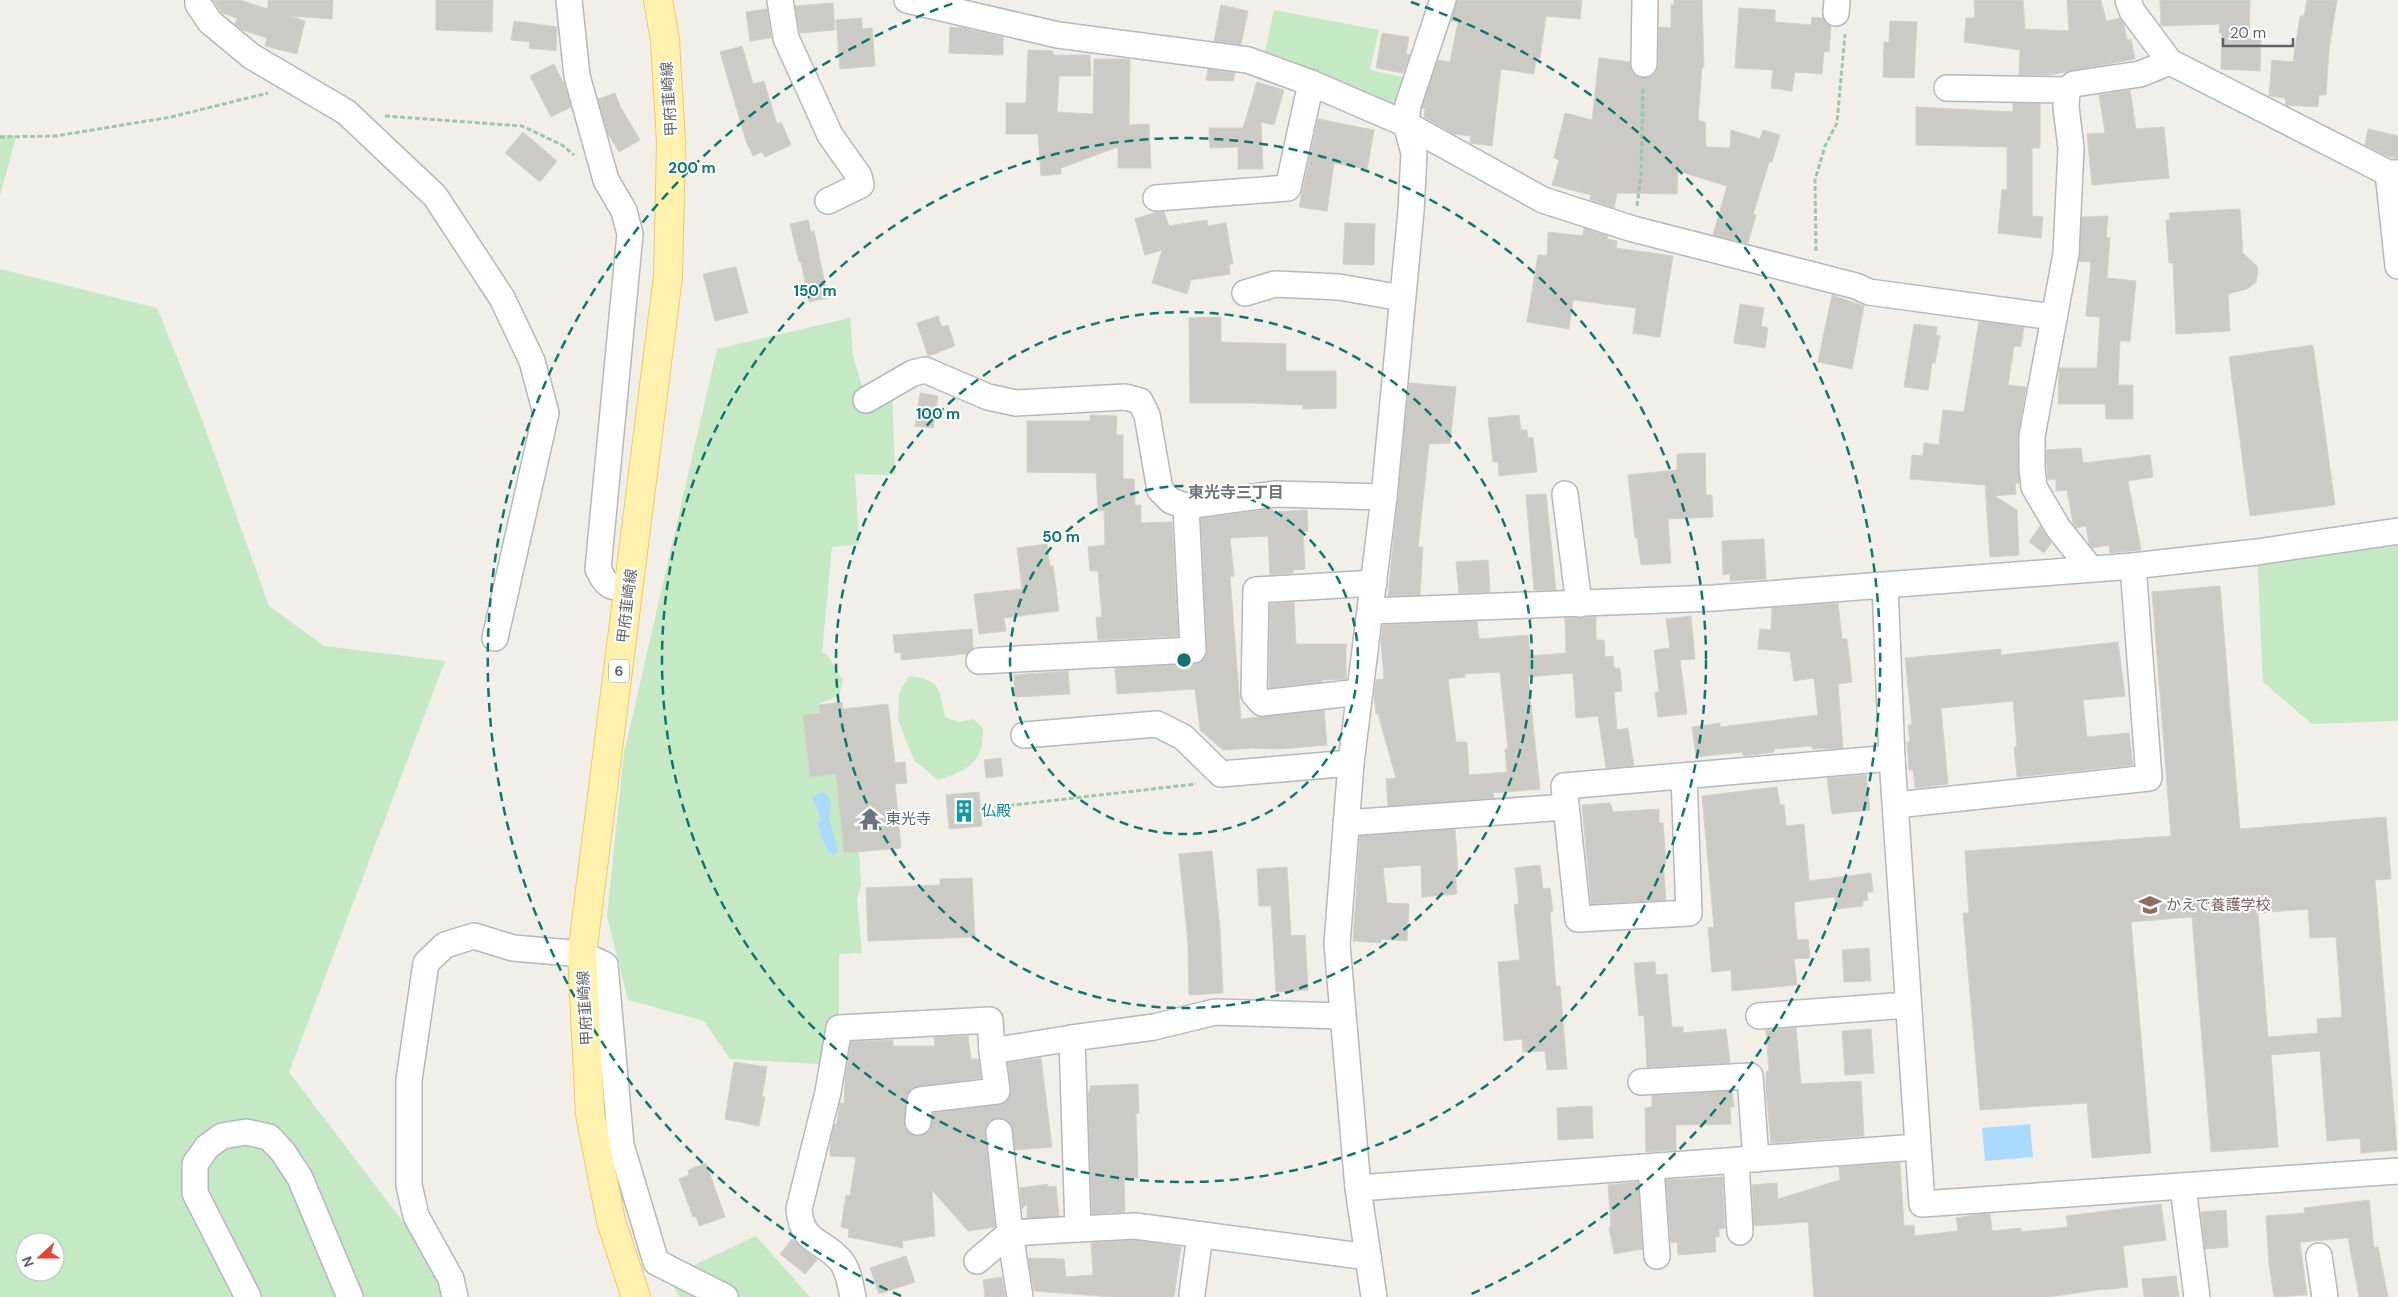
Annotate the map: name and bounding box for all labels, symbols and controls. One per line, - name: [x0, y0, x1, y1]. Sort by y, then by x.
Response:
- scale bar: [2223, 15, 2293, 47]
- text: 20 m: [2230, 23, 2266, 43]
- street label: 甲府韮崎線: [656, 61, 682, 137]
- text: 200 m: [668, 158, 716, 178]
- text: 150 m: [794, 281, 837, 301]
- text: 100 m: [916, 404, 960, 424]
- district label: 東光寺三丁目: [1188, 482, 1284, 503]
- text: 50 m: [1042, 527, 1080, 547]
- street label: 甲府韮崎線: [613, 568, 641, 644]
- centre of rings: [1175, 651, 1193, 669]
- road number: 6: [609, 659, 629, 682]
- building icon: 仏殿: [951, 798, 977, 824]
- place label: 仏殿: [981, 801, 1011, 821]
- temple icon: 東光寺: [857, 806, 883, 832]
- place label: 東光寺: [886, 809, 931, 829]
- school or university icon: かえで養護学校: [2137, 892, 2163, 918]
- place label: かえで養護学校: [2166, 895, 2271, 915]
- street label: 甲府韮崎線: [573, 970, 597, 1046]
- north arrow: [15, 1232, 65, 1282]
- text: N: [18, 1254, 38, 1270]

